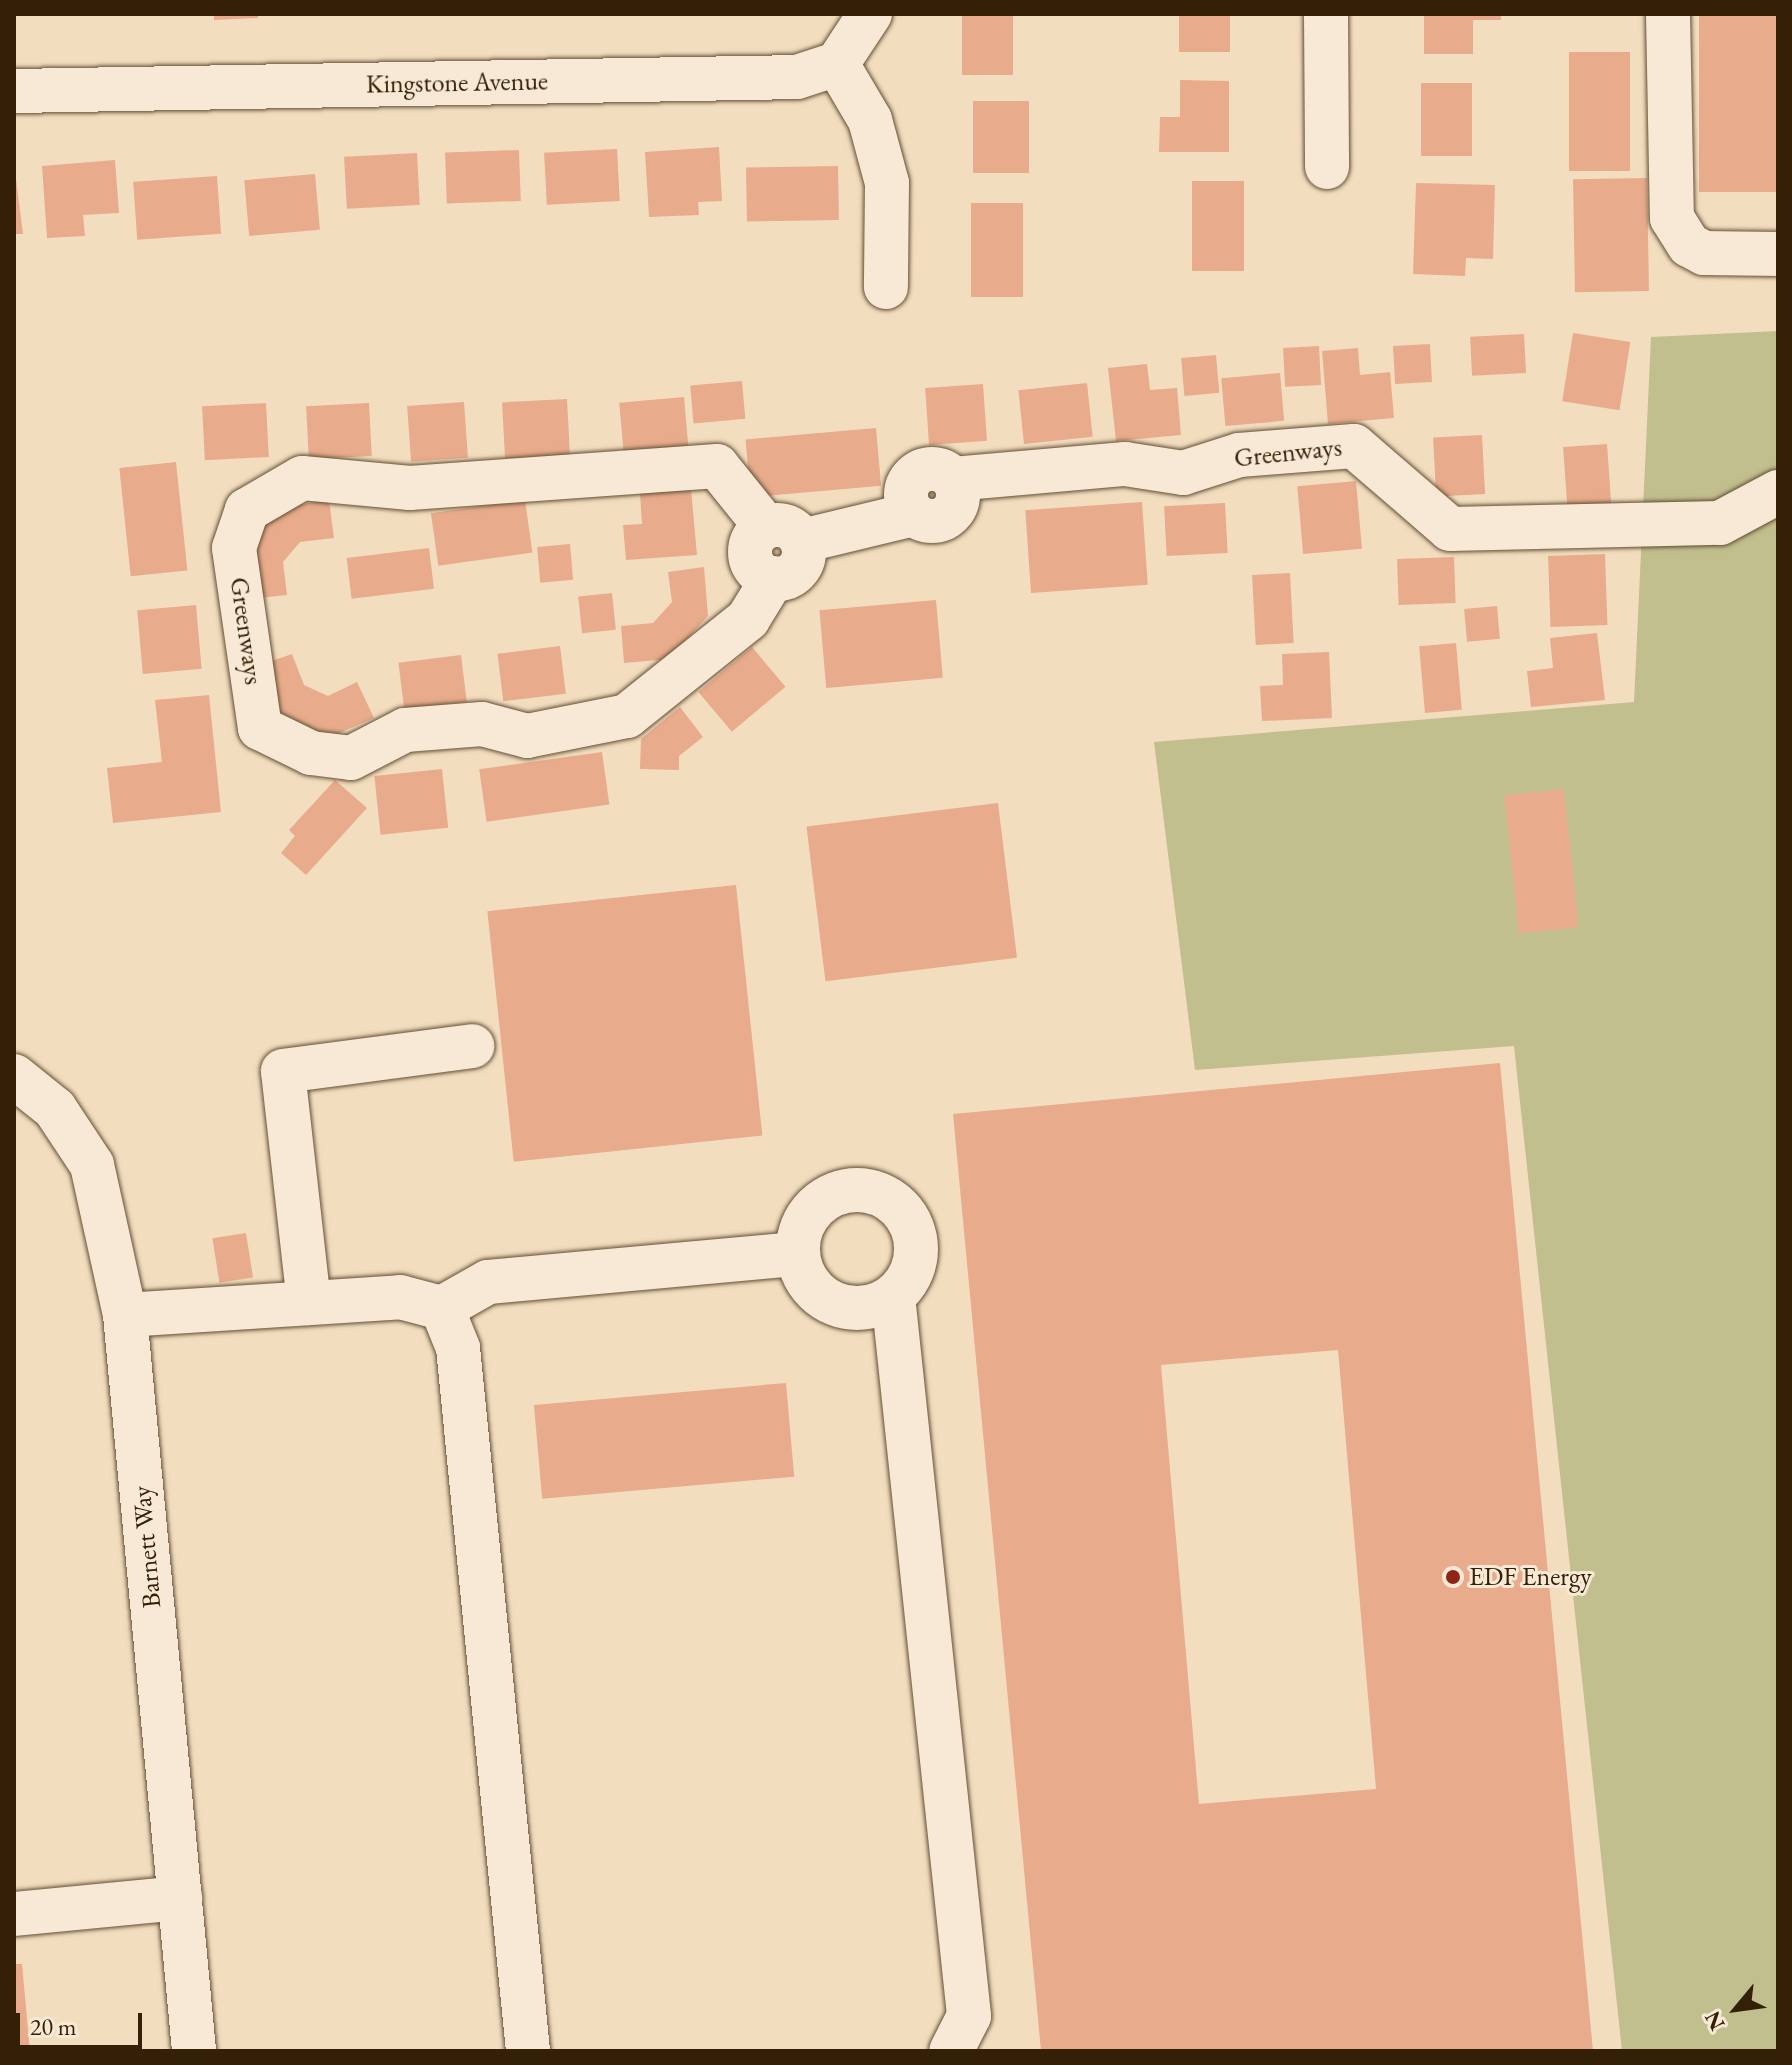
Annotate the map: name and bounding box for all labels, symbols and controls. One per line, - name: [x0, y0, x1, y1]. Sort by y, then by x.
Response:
- street label: Kingstone Avenue: [366, 66, 548, 100]
- street label: Greenways: [1233, 432, 1343, 474]
- street label: Greenways: [223, 575, 269, 687]
- street label: Barnett Way: [126, 1485, 168, 1609]
- place label: EDF Energy: [1469, 1561, 1592, 1593]
- marker: EDF Energy: [1444, 1568, 1462, 1586]
- north arrow: [1696, 1969, 1776, 2049]
- scale bar: [20, 1997, 146, 2047]
- text: N: [1698, 2006, 1732, 2036]
- text: 20 m: [30, 2011, 77, 2042]

